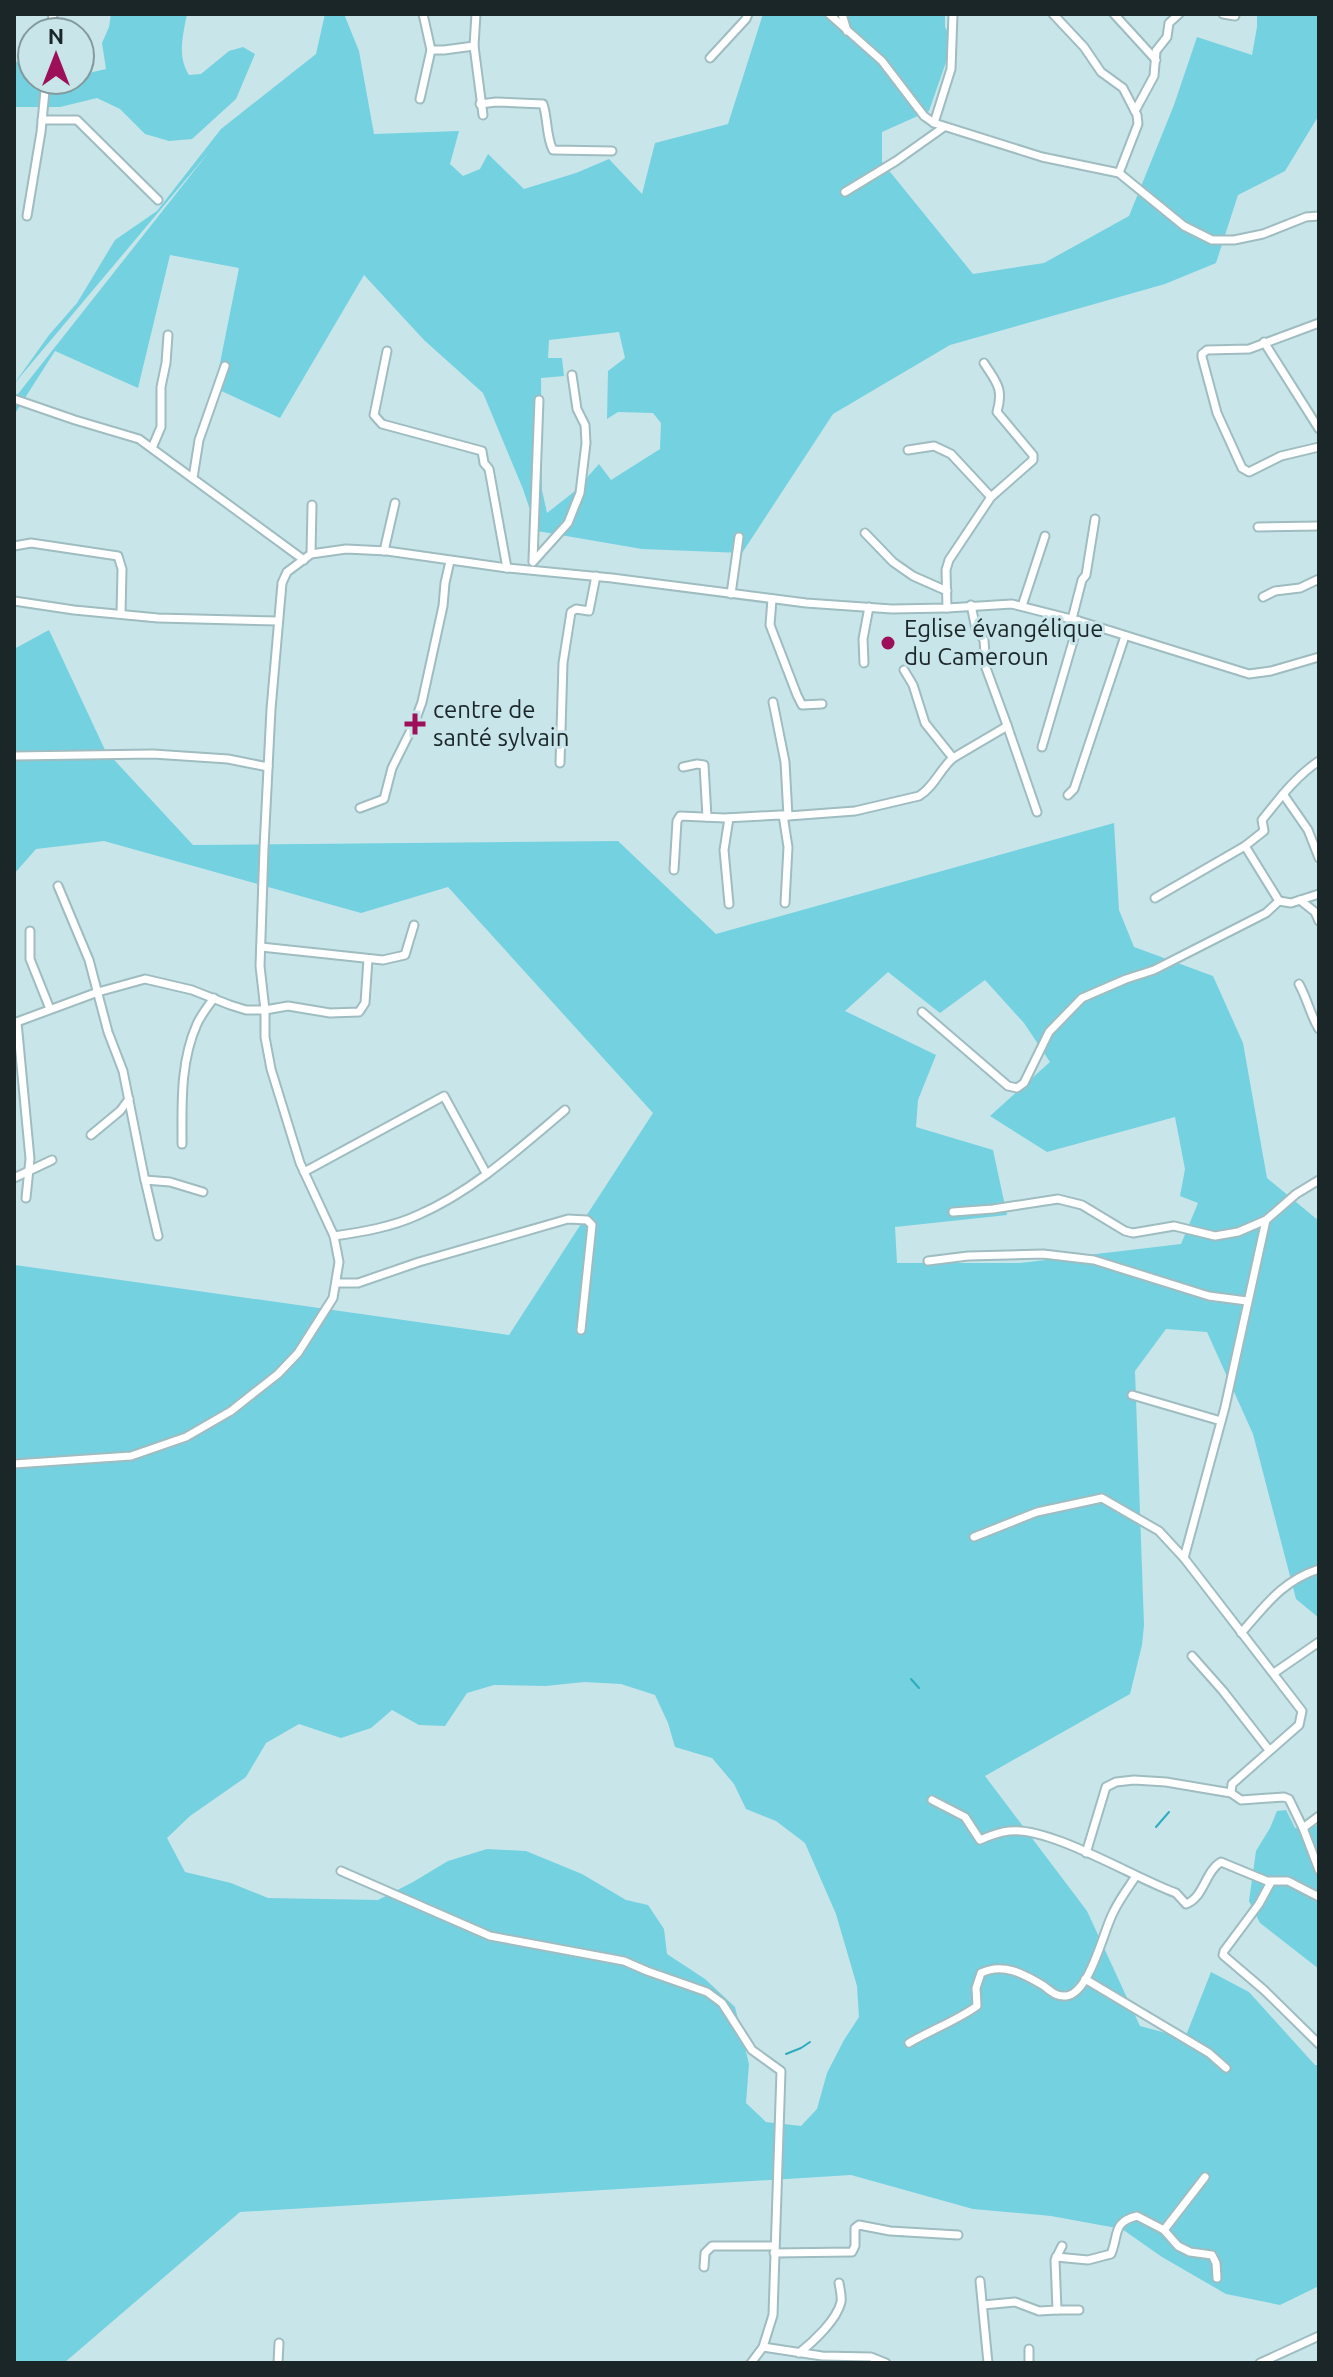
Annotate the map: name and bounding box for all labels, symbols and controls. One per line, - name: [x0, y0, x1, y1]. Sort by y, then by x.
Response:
- north arrow: [16, 16, 96, 96]
- text: N: [48, 23, 64, 48]
- place label: Eglise évangélique du Cameroun: [904, 615, 1103, 670]
- marker: Eglise évangélique du Cameroun: [879, 634, 897, 652]
- place label: centre de santé sylvain: [433, 696, 569, 751]
- marker: centre de santé sylvain: [404, 713, 426, 735]

